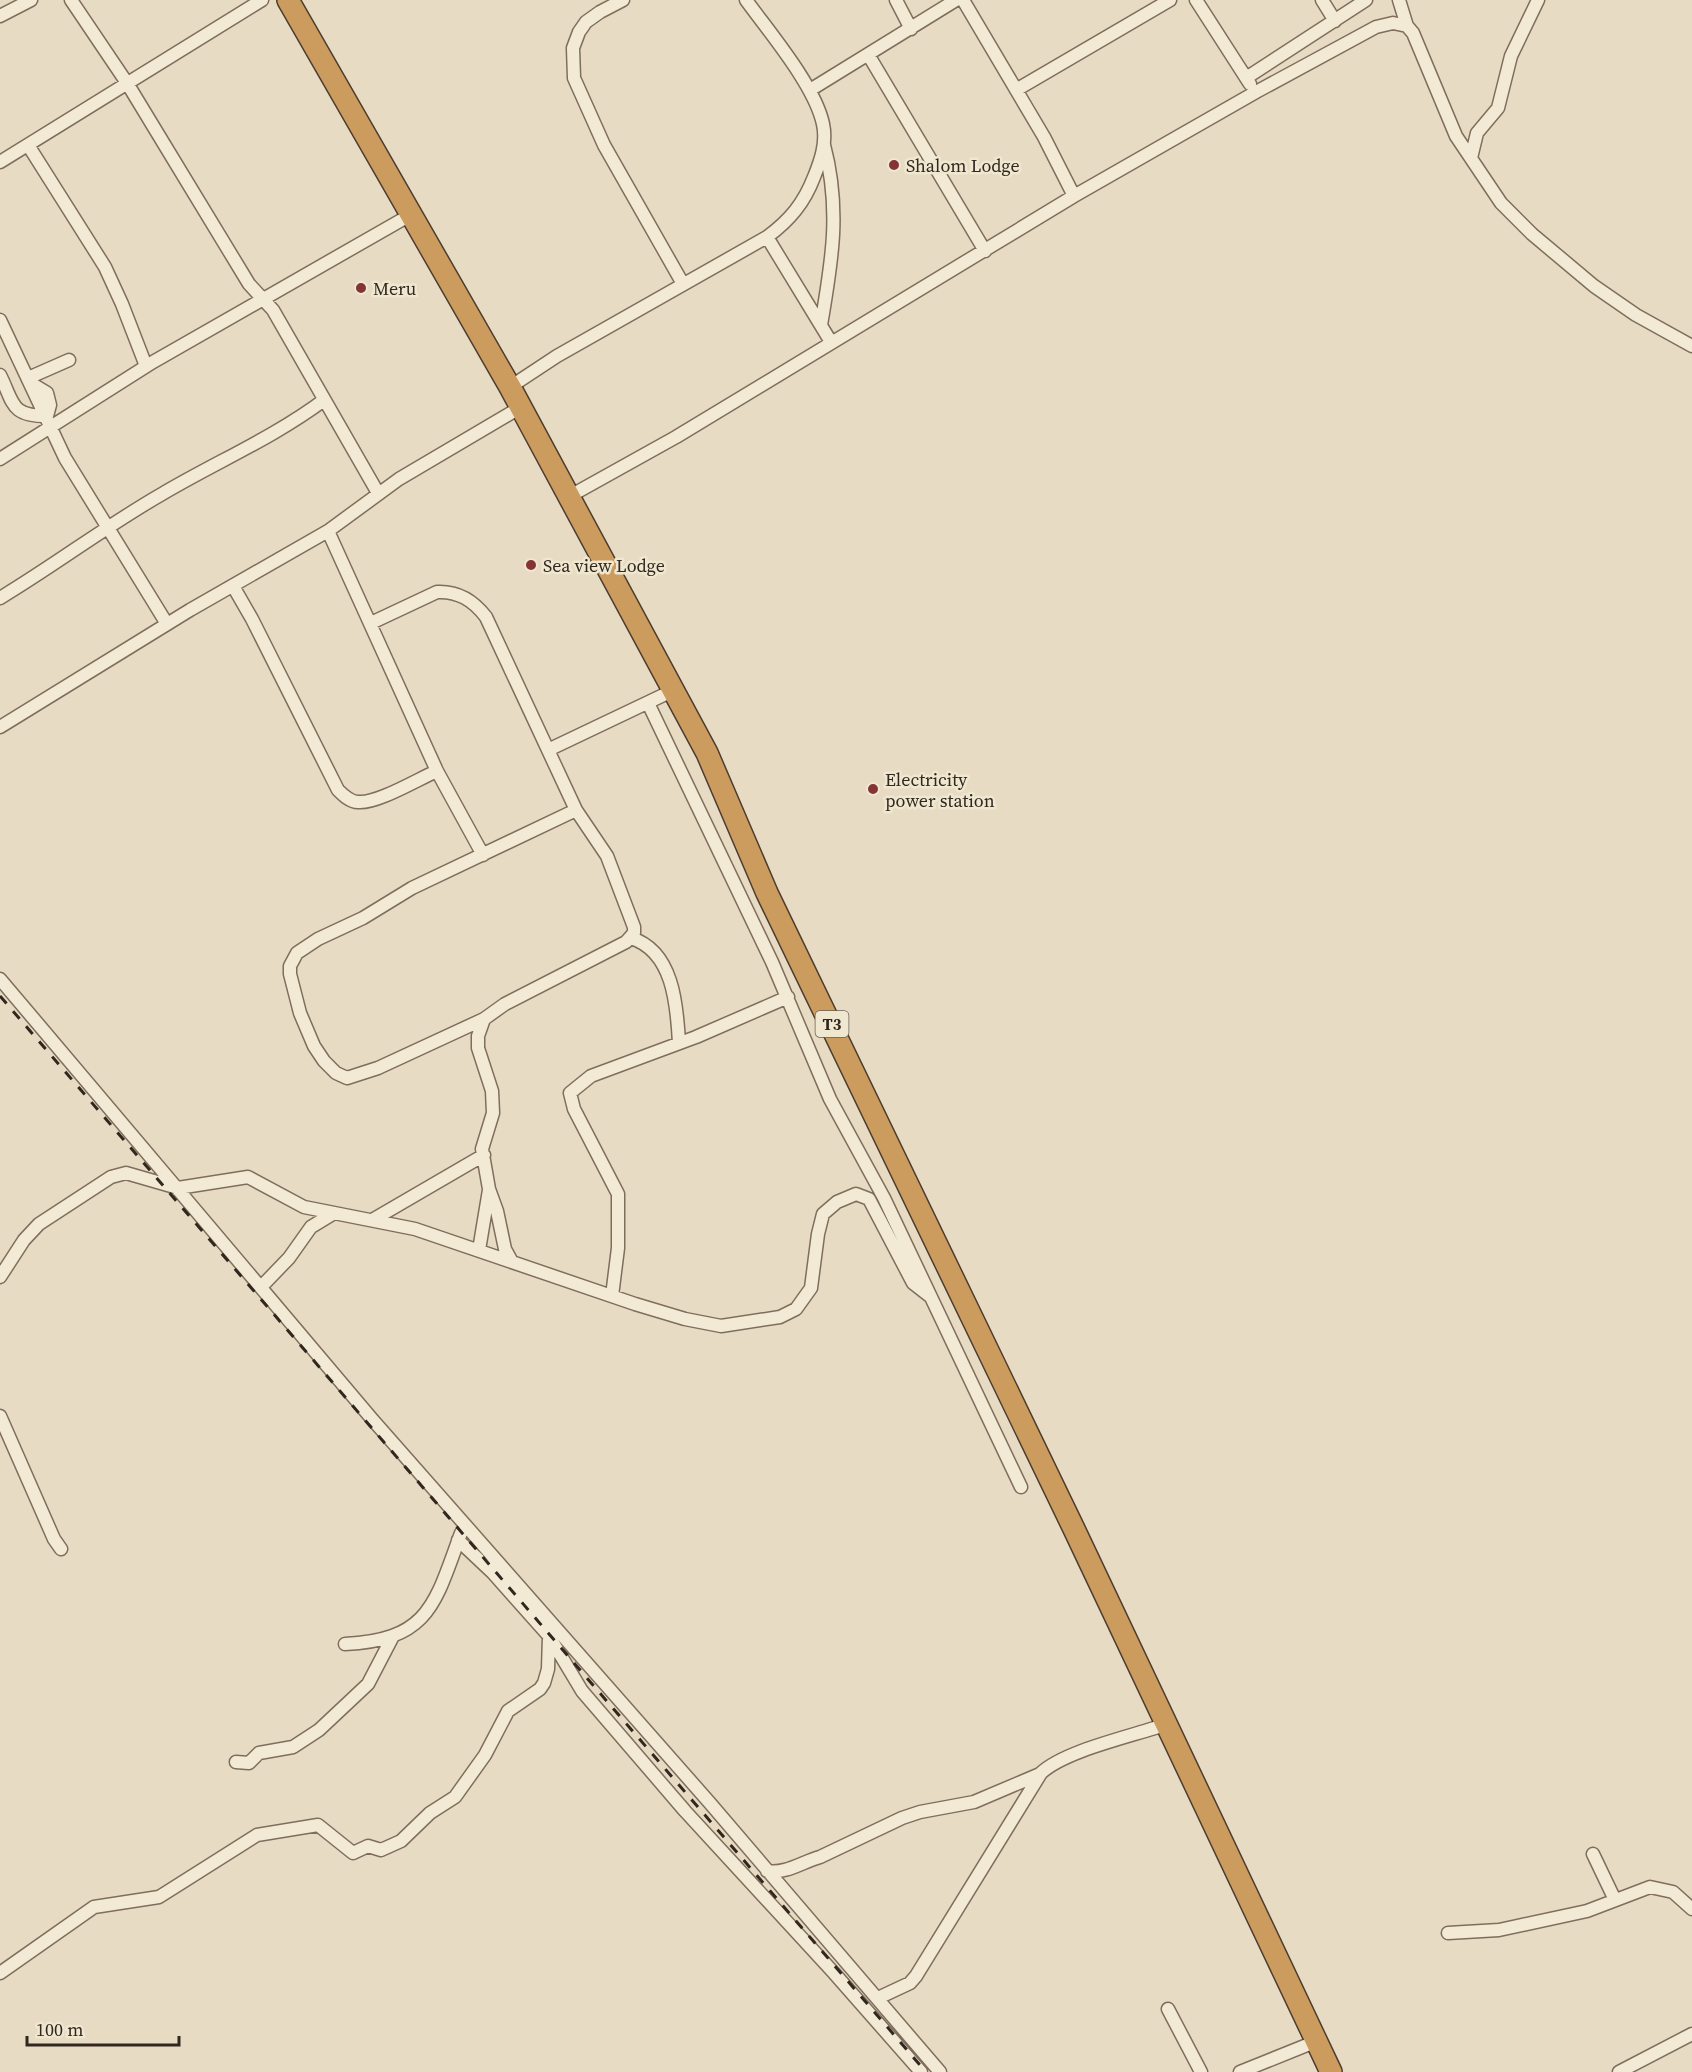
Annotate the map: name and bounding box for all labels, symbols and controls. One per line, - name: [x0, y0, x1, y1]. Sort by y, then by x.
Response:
- place label: Shalom Lodge: [906, 153, 1020, 178]
- marker: Shalom Lodge: [887, 158, 901, 172]
- place label: Meru: [373, 276, 416, 301]
- marker: Meru: [354, 281, 368, 295]
- place label: Sea view Lodge: [543, 553, 665, 578]
- marker: Sea view Lodge: [524, 558, 538, 572]
- place label: Electricity power station: [885, 767, 995, 813]
- marker: Electricity power station: [866, 782, 880, 796]
- road number: T3: [816, 1011, 848, 1037]
- scale bar: [27, 2009, 178, 2047]
- text: 100 m: [36, 2017, 83, 2042]

